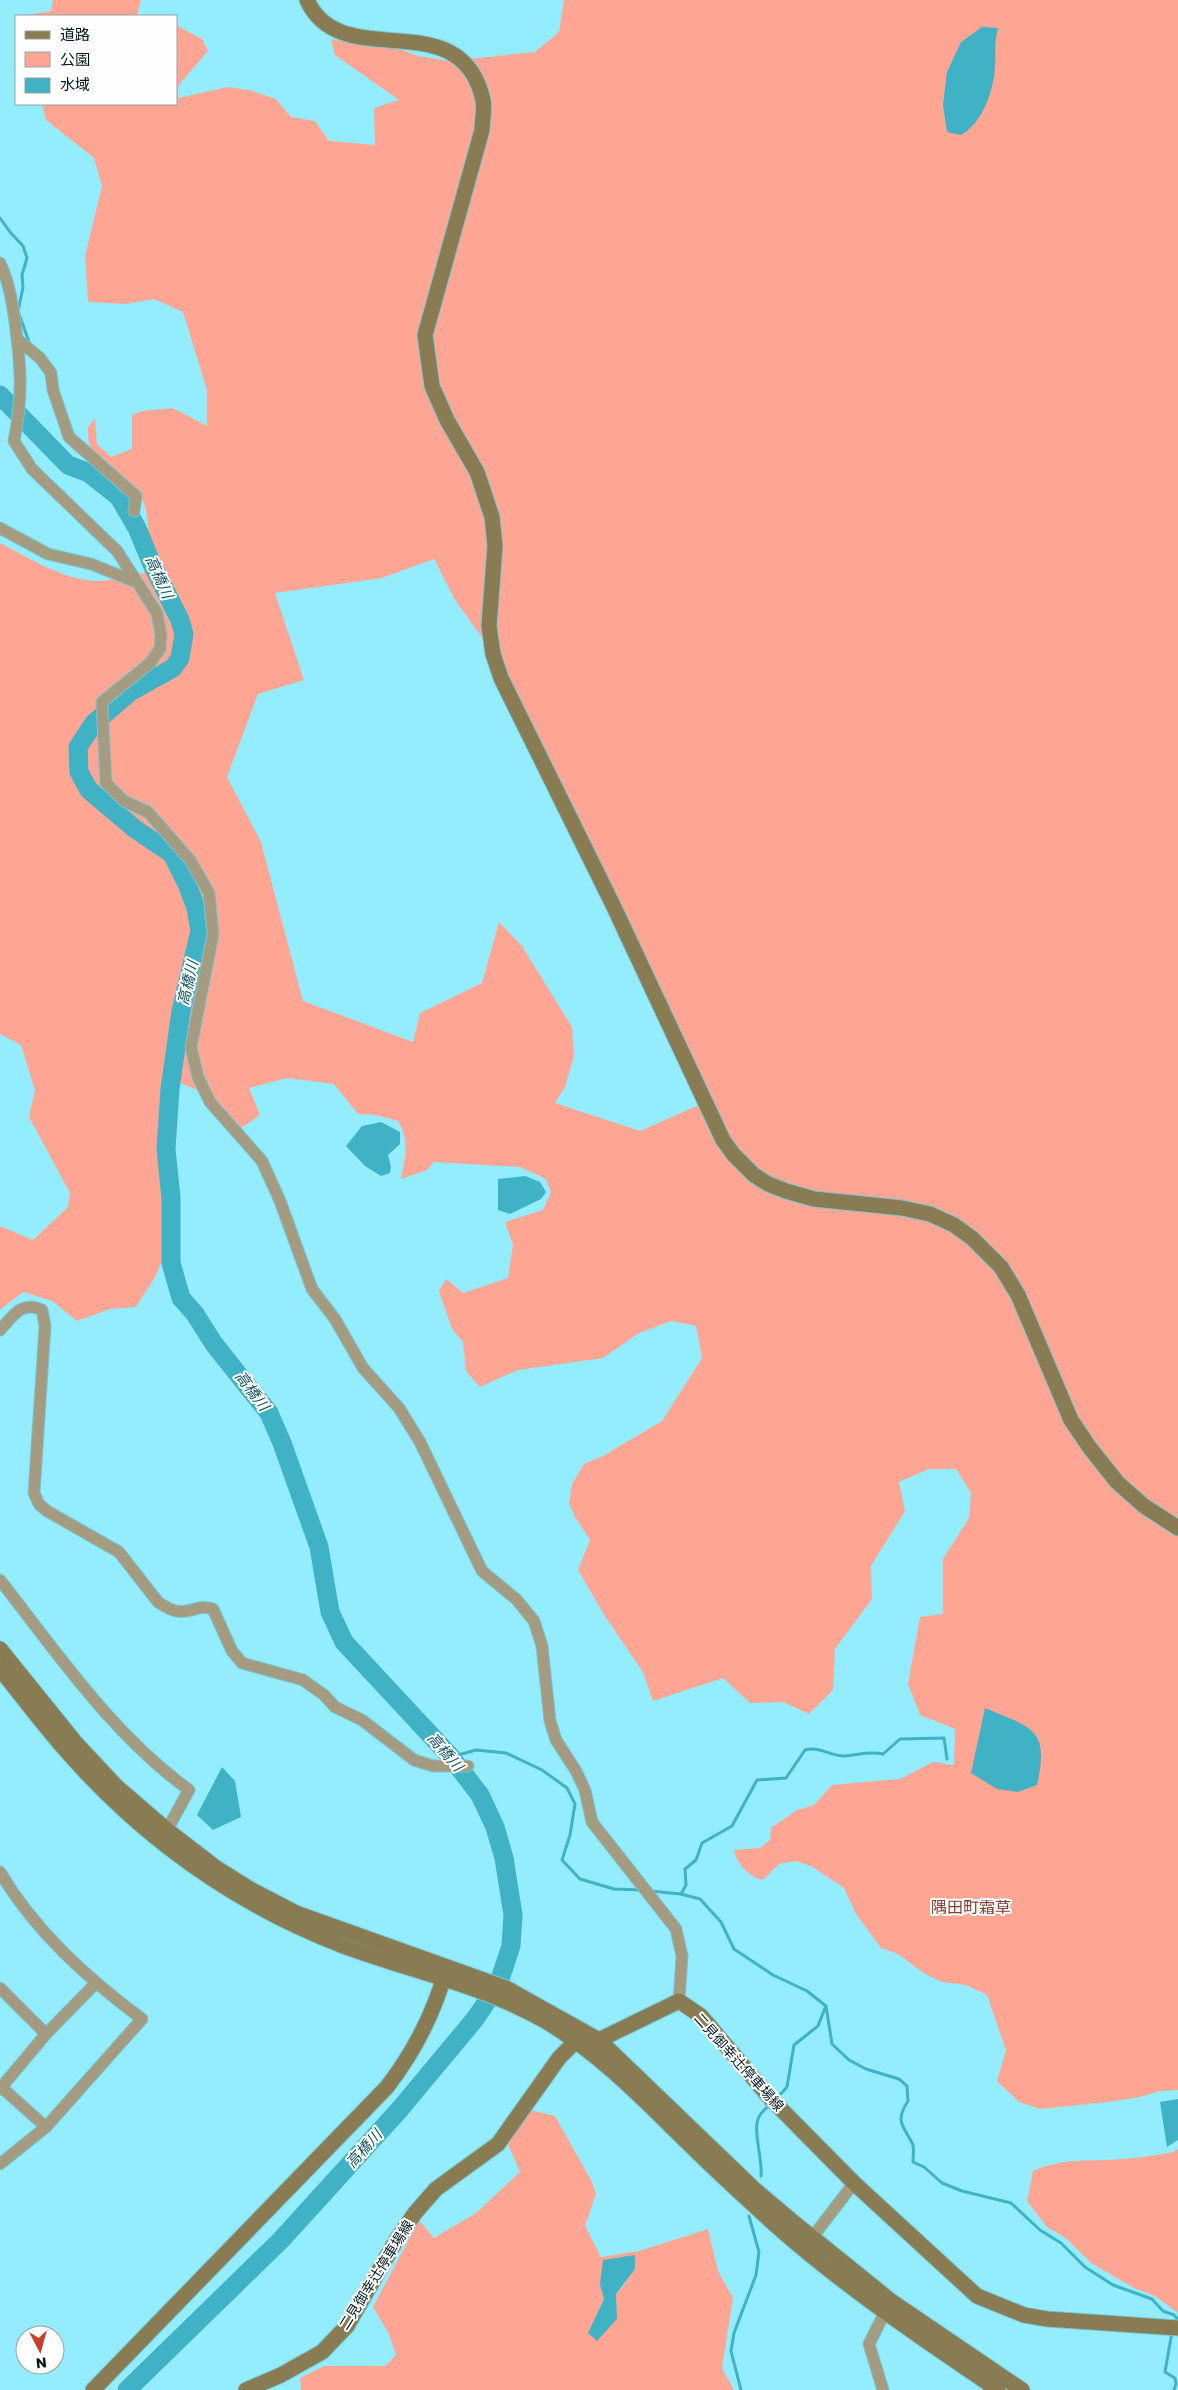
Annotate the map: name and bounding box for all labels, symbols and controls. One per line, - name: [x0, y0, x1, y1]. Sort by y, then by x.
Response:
- legend: [15, 15, 178, 105]
- text: 道路: [60, 24, 90, 45]
- text: 公園: [60, 49, 90, 70]
- text: 水域: [60, 74, 90, 95]
- water label: 高橋川: [141, 552, 179, 603]
- water label: 高橋川: [172, 957, 203, 1007]
- water label: 高橋川: [230, 1366, 276, 1417]
- water label: 高橋川: [423, 1728, 469, 1777]
- district label: 隅田町霜草: [931, 1896, 1011, 1919]
- street label: 二見御幸辻停車場線: [689, 2008, 789, 2116]
- water label: 高橋川: [341, 2123, 388, 2172]
- street label: 二見御幸辻停車場線: [334, 2216, 418, 2334]
- north arrow: [15, 2325, 65, 2375]
- text: N: [35, 2352, 48, 2373]

